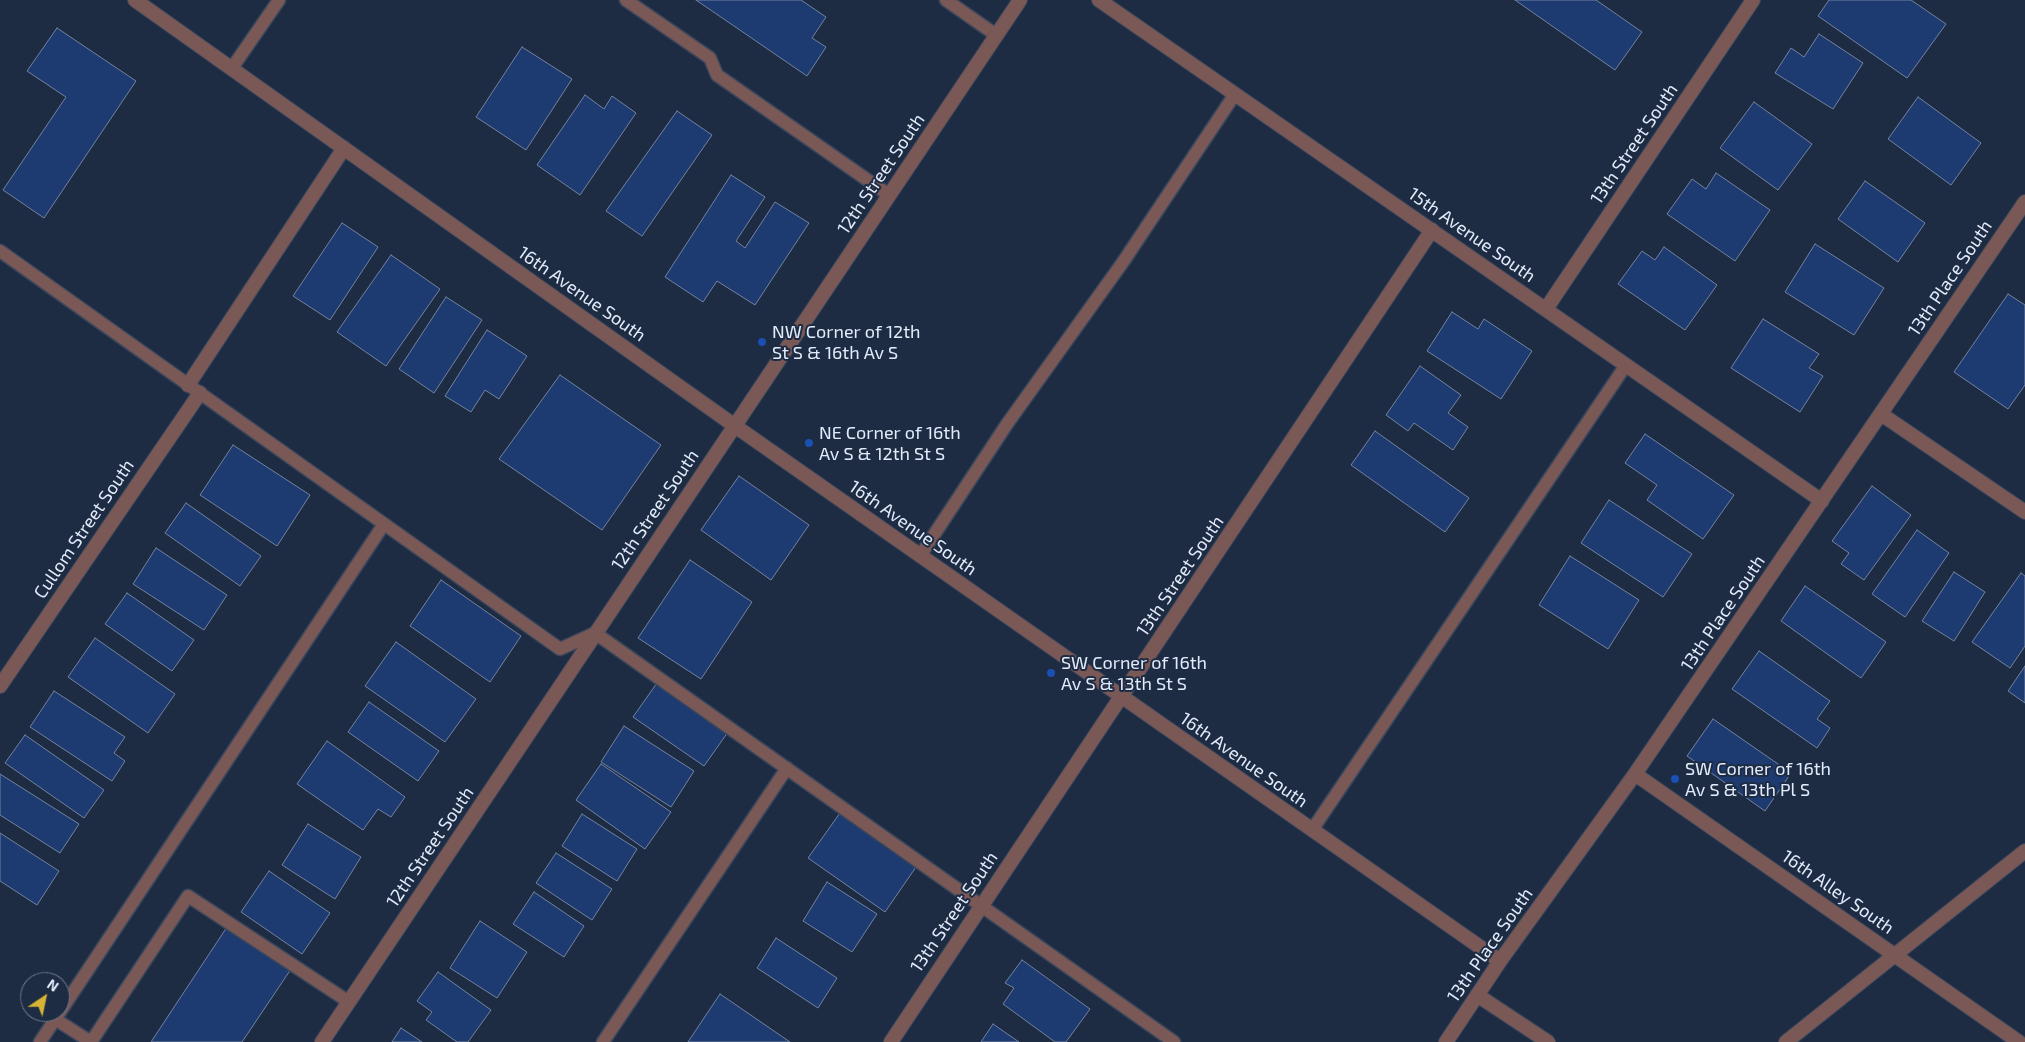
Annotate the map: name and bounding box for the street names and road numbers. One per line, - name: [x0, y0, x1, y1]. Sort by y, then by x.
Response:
- street label: 13th Street South: [1586, 80, 1682, 208]
- street label: 12th Street South: [833, 110, 929, 238]
- street label: 15th Avenue South: [1404, 183, 1540, 287]
- street label: 13th Place South: [1903, 216, 1997, 340]
- street label: 16th Avenue South: [514, 242, 650, 346]
- street label: 12th Street South: [607, 446, 703, 574]
- street label: Cullom Street South: [29, 455, 139, 603]
- street label: 16th Avenue South: [845, 476, 981, 580]
- street label: 13th Street South: [1132, 512, 1228, 640]
- street label: 13th Place South: [1676, 551, 1770, 675]
- street label: 16th Avenue South: [1176, 708, 1312, 812]
- street label: 12th Street South: [382, 783, 478, 911]
- street label: 16th Alley South: [1778, 845, 1898, 939]
- street label: 13th Street South: [906, 848, 1002, 976]
- street label: 13th Place South: [1443, 884, 1537, 1006]

